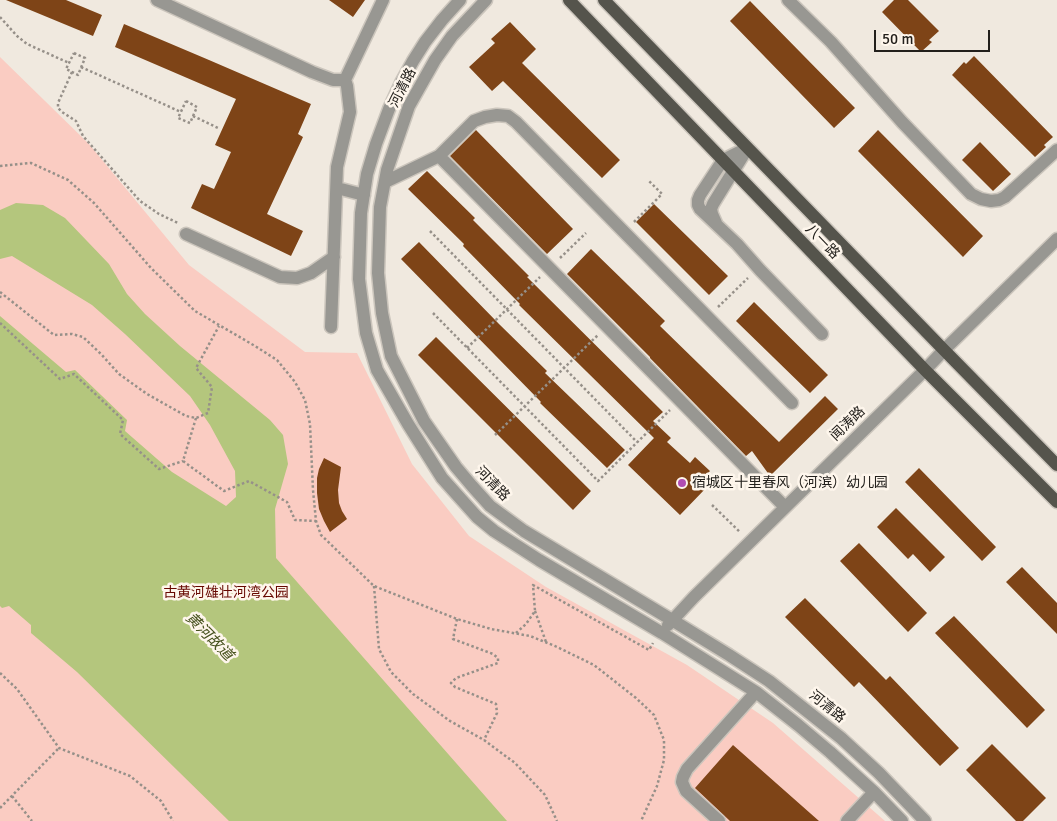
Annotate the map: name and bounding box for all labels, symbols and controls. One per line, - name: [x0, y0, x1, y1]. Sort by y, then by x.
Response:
- scale bar: [877, 20, 993, 52]
- text: 50 m: [882, 30, 913, 48]
- street label: 河清路: [386, 65, 420, 111]
- street label: 八一路: [801, 221, 843, 263]
- street label: 闻涛路: [827, 403, 869, 445]
- street label: 河清路: [471, 463, 513, 505]
- place label: 宿城区十里春风（河滨）幼儿园: [692, 475, 888, 491]
- marker: 宿城区十里春风（河滨）幼儿园: [676, 477, 688, 489]
- park label: 古黄河雄壮河湾公园: [163, 585, 289, 601]
- water label: 黄河故道: [181, 609, 237, 665]
- street label: 河清路: [805, 687, 849, 727]

